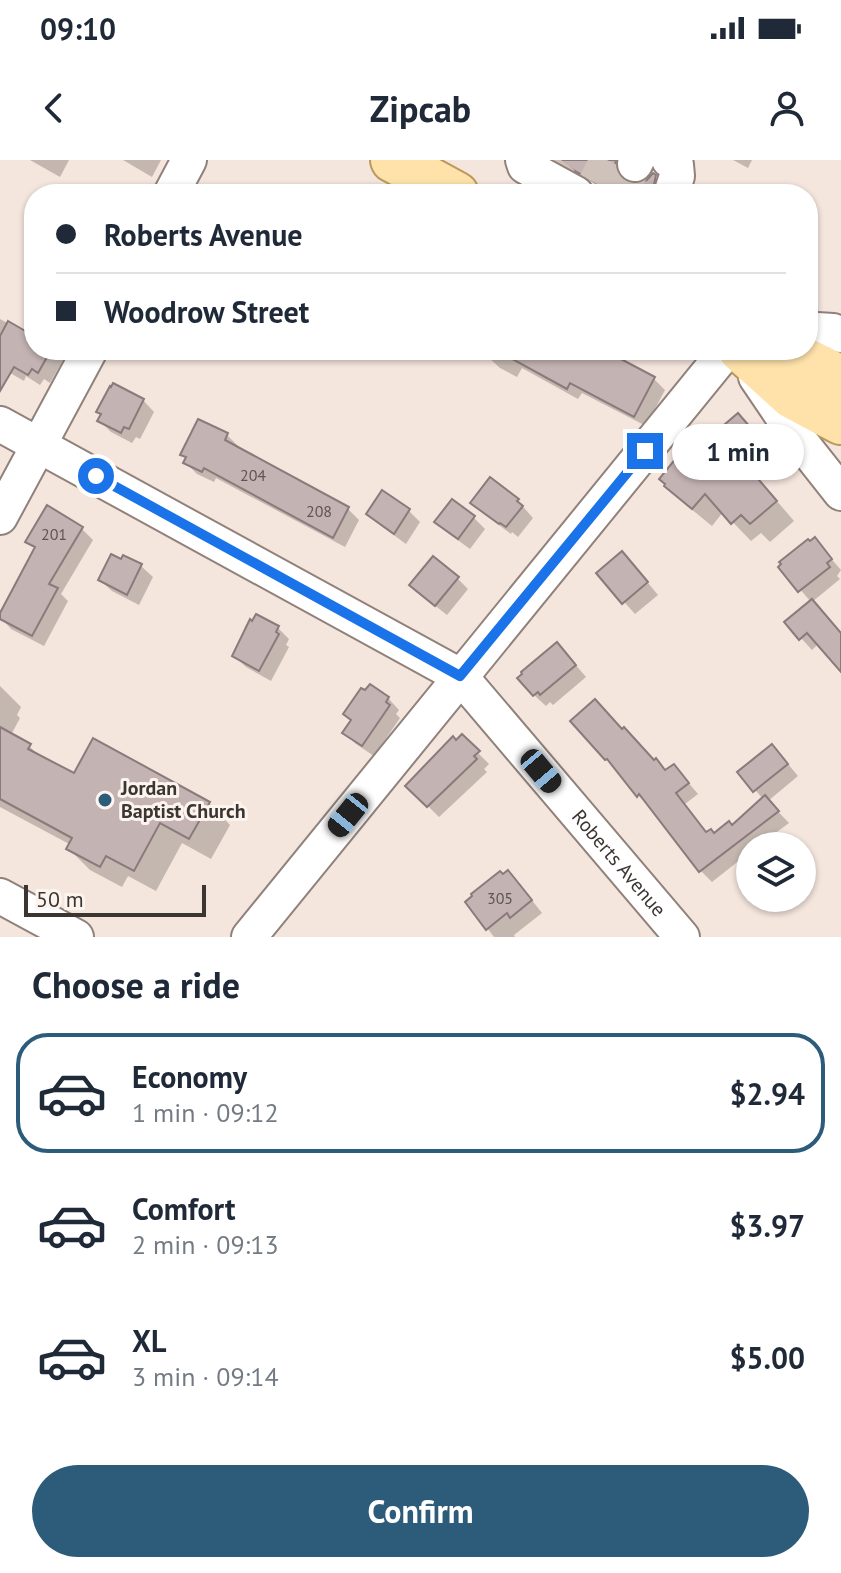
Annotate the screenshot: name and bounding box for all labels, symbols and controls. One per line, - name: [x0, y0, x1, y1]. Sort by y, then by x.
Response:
- text: 09:10: [40, 9, 116, 48]
- text: Zipcab: [370, 85, 471, 132]
- icon: back: [32, 86, 76, 130]
- icon: person: [765, 86, 809, 130]
- text: Roberts Avenue: [104, 215, 303, 254]
- text: Woodrow Street: [104, 292, 309, 331]
- callout: 1 min: [673, 423, 805, 479]
- route end: [627, 433, 663, 469]
- text: 1 min: [706, 435, 770, 468]
- route start: [78, 458, 114, 494]
- house number: 204: [240, 465, 266, 485]
- house number: 208: [306, 501, 332, 521]
- house number: 201: [41, 524, 67, 544]
- car: [516, 745, 566, 797]
- place label: Jordan Baptist Church: [120, 775, 246, 824]
- car: [324, 789, 372, 841]
- marker: Jordan Baptist Church: [96, 791, 114, 809]
- street label: Roberts Avenue: [566, 804, 672, 922]
- map controls: [736, 832, 816, 912]
- button: layers: [736, 832, 816, 912]
- scale bar: [24, 881, 206, 917]
- text: 50 m: [36, 885, 84, 913]
- house number: 305: [487, 888, 513, 908]
- text: Choose a ride: [32, 961, 240, 1008]
- icon: car: [36, 1057, 108, 1129]
- text: Economy: [132, 1057, 247, 1096]
- text: $2.94: [730, 1074, 805, 1113]
- text: 1 min · 09:12: [132, 1096, 279, 1129]
- icon: car: [36, 1189, 108, 1261]
- text: Comfort: [132, 1189, 235, 1228]
- text: $3.97: [730, 1206, 805, 1245]
- text: 2 min · 09:13: [132, 1228, 279, 1261]
- icon: car: [36, 1321, 108, 1393]
- text: XL: [132, 1321, 166, 1360]
- text: $5.00: [730, 1338, 805, 1377]
- text: 3 min · 09:14: [132, 1360, 279, 1393]
- button: Confirm: [32, 1465, 809, 1557]

